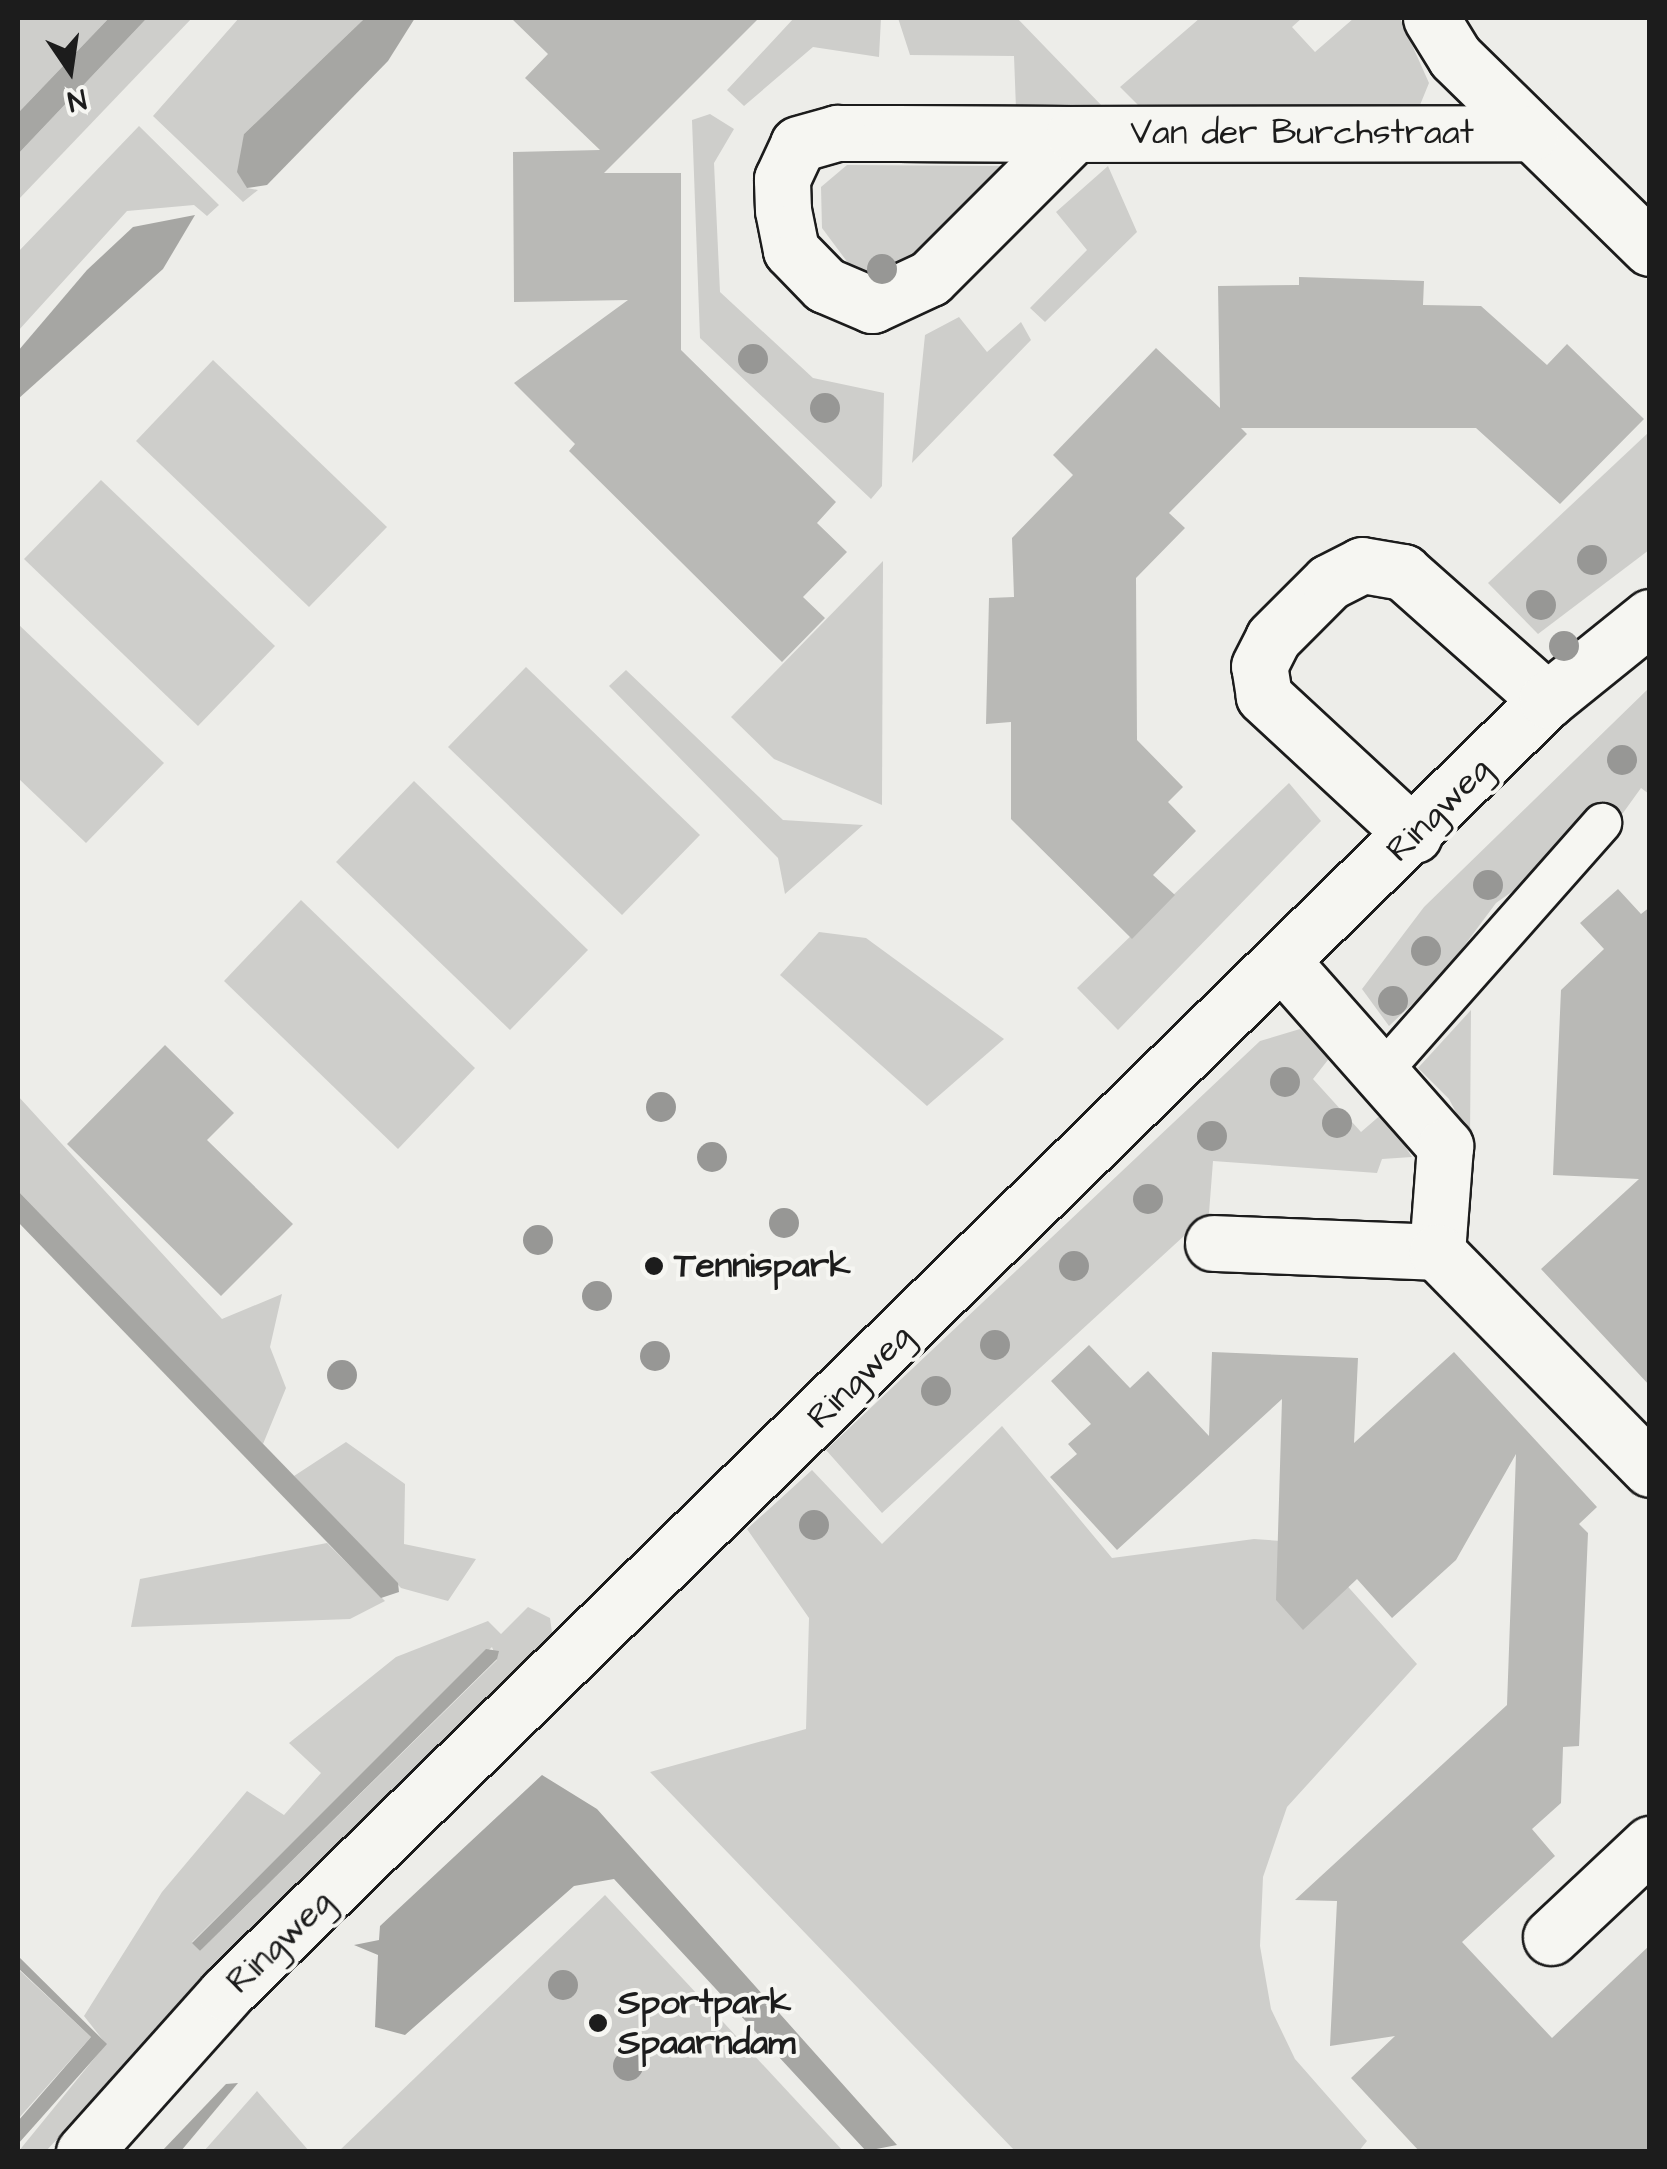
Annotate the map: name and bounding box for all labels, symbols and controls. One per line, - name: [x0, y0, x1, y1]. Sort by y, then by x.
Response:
- north arrow: [20, 20, 120, 120]
- text: N: [64, 79, 90, 121]
- street label: Van der Burchstraat: [1130, 112, 1474, 154]
- street label: Ringweg: [1378, 749, 1500, 871]
- place label: Tennispark: [674, 1245, 851, 1287]
- marker: Tennispark: [643, 1255, 665, 1277]
- street label: Ringweg: [799, 1316, 921, 1438]
- street label: Ringweg: [218, 1881, 342, 2003]
- place label: Sportpark Spaarndam: [618, 1982, 795, 2064]
- marker: Sportpark Spaarndam: [587, 2012, 609, 2034]

